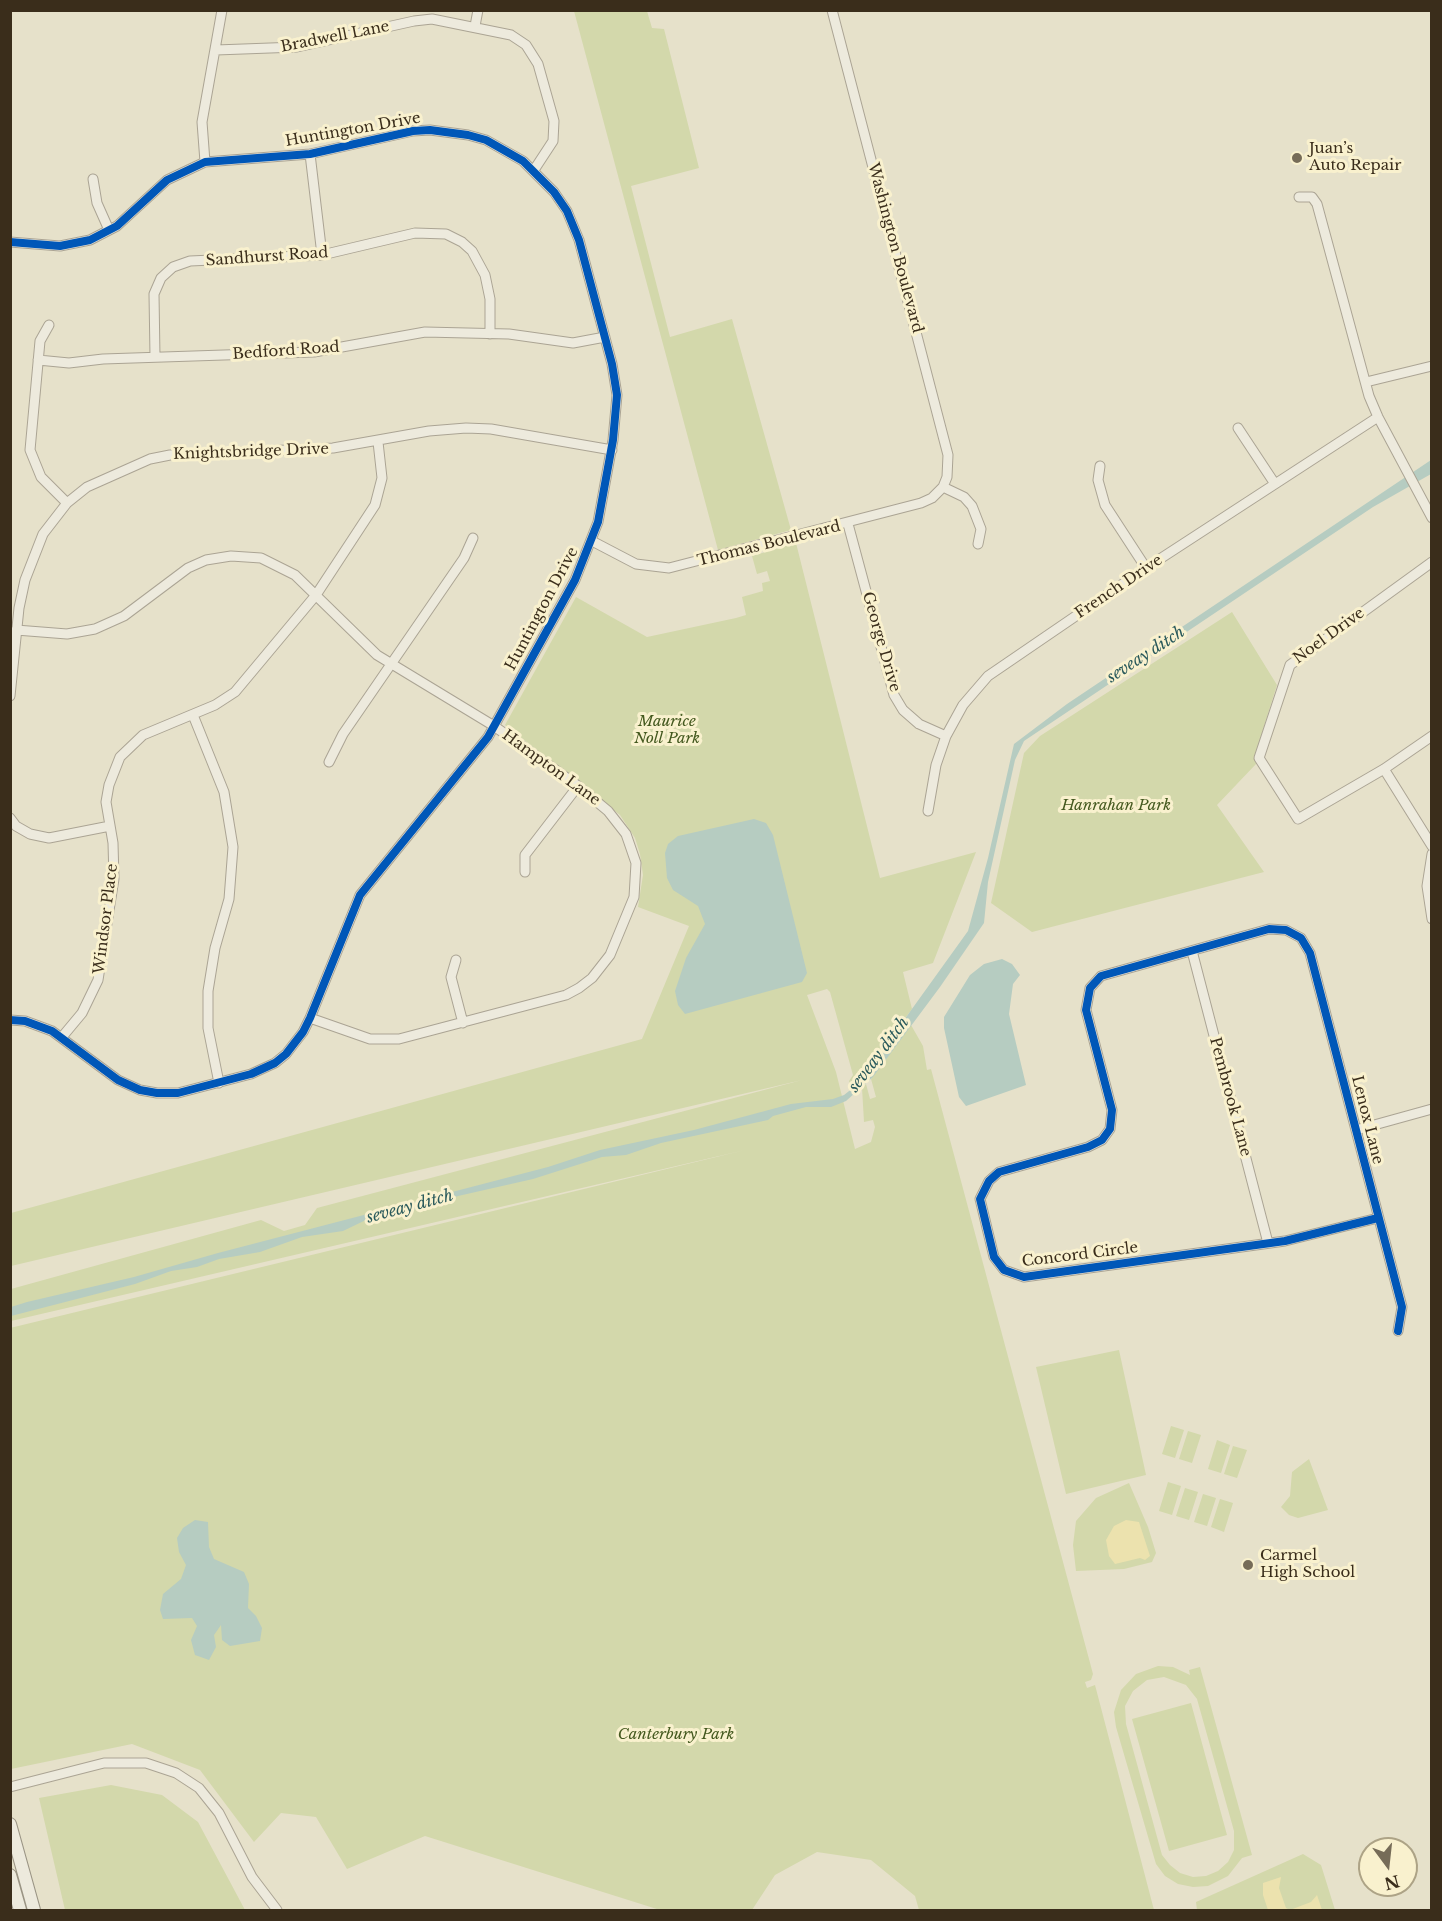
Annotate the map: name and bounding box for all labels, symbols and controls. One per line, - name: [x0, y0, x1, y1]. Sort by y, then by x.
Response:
- street label: Bradwell Lane: [279, 18, 391, 56]
- street label: Huntington Drive: [284, 109, 422, 151]
- place label: Juan’s Auto Repair: [1309, 140, 1401, 175]
- marker: Juan’s Auto Repair: [1290, 151, 1304, 165]
- street label: Washington Boulevard: [864, 161, 926, 335]
- street label: Sandhurst Road: [205, 244, 329, 270]
- street label: Bedford Road: [232, 338, 340, 364]
- street label: Knightsbridge Drive: [173, 440, 329, 464]
- street label: Thomas Boulevard: [696, 518, 842, 570]
- street label: Huntington Drive: [502, 544, 582, 674]
- street label: French Drive: [1072, 551, 1166, 623]
- street label: George Drive: [858, 590, 904, 694]
- street label: Noel Drive: [1290, 604, 1368, 668]
- water label: seveay ditch: [1104, 623, 1188, 687]
- park label: Maurice Noll Park: [634, 713, 700, 748]
- street label: Hampton Lane: [498, 726, 604, 810]
- park label: Hanrahan Park: [1061, 797, 1171, 815]
- street label: Windsor Place: [90, 863, 122, 975]
- water label: seveay ditch: [845, 1014, 913, 1096]
- street label: Pembrook Lane: [1205, 1035, 1255, 1159]
- street label: Lenox Lane: [1347, 1074, 1387, 1166]
- water label: seveay ditch: [365, 1186, 455, 1228]
- street label: Concord Circle: [1021, 1239, 1139, 1271]
- place label: Carmel High School: [1260, 1547, 1355, 1582]
- marker: Carmel High School: [1241, 1558, 1255, 1572]
- park label: Canterbury Park: [618, 1726, 734, 1744]
- north arrow: [1358, 1837, 1418, 1897]
- text: N: [1382, 1871, 1402, 1894]

